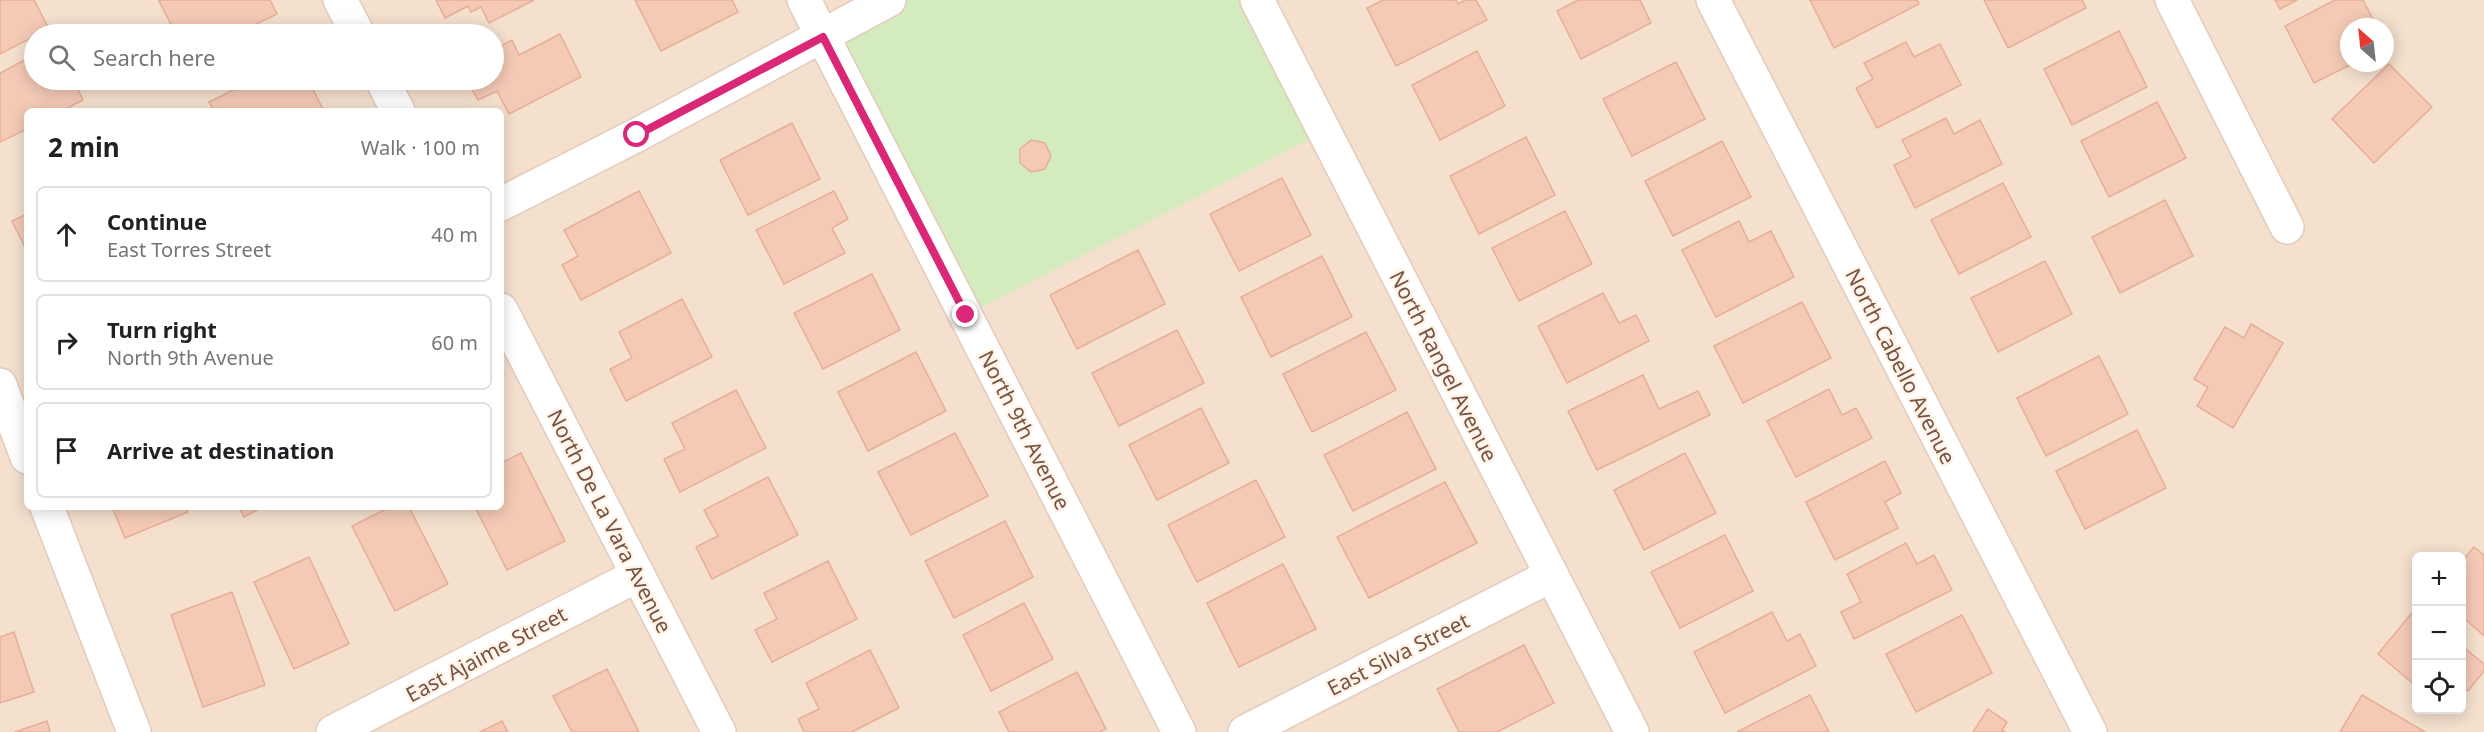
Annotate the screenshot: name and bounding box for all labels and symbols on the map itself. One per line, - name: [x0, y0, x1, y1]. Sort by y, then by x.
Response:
- north arrow: [2340, 18, 2394, 72]
- route start: [623, 121, 649, 147]
- street label: North Cabello Avenue: [1840, 263, 1962, 469]
- street label: North Rangel Avenue: [1384, 266, 1504, 466]
- route end: [952, 301, 978, 327]
- street label: North 9th Avenue: [973, 346, 1077, 514]
- street label: North De La Vara Avenue: [541, 404, 679, 638]
- street label: East Ajaime Street: [401, 600, 572, 708]
- street label: East Silva Street: [1322, 606, 1474, 702]

